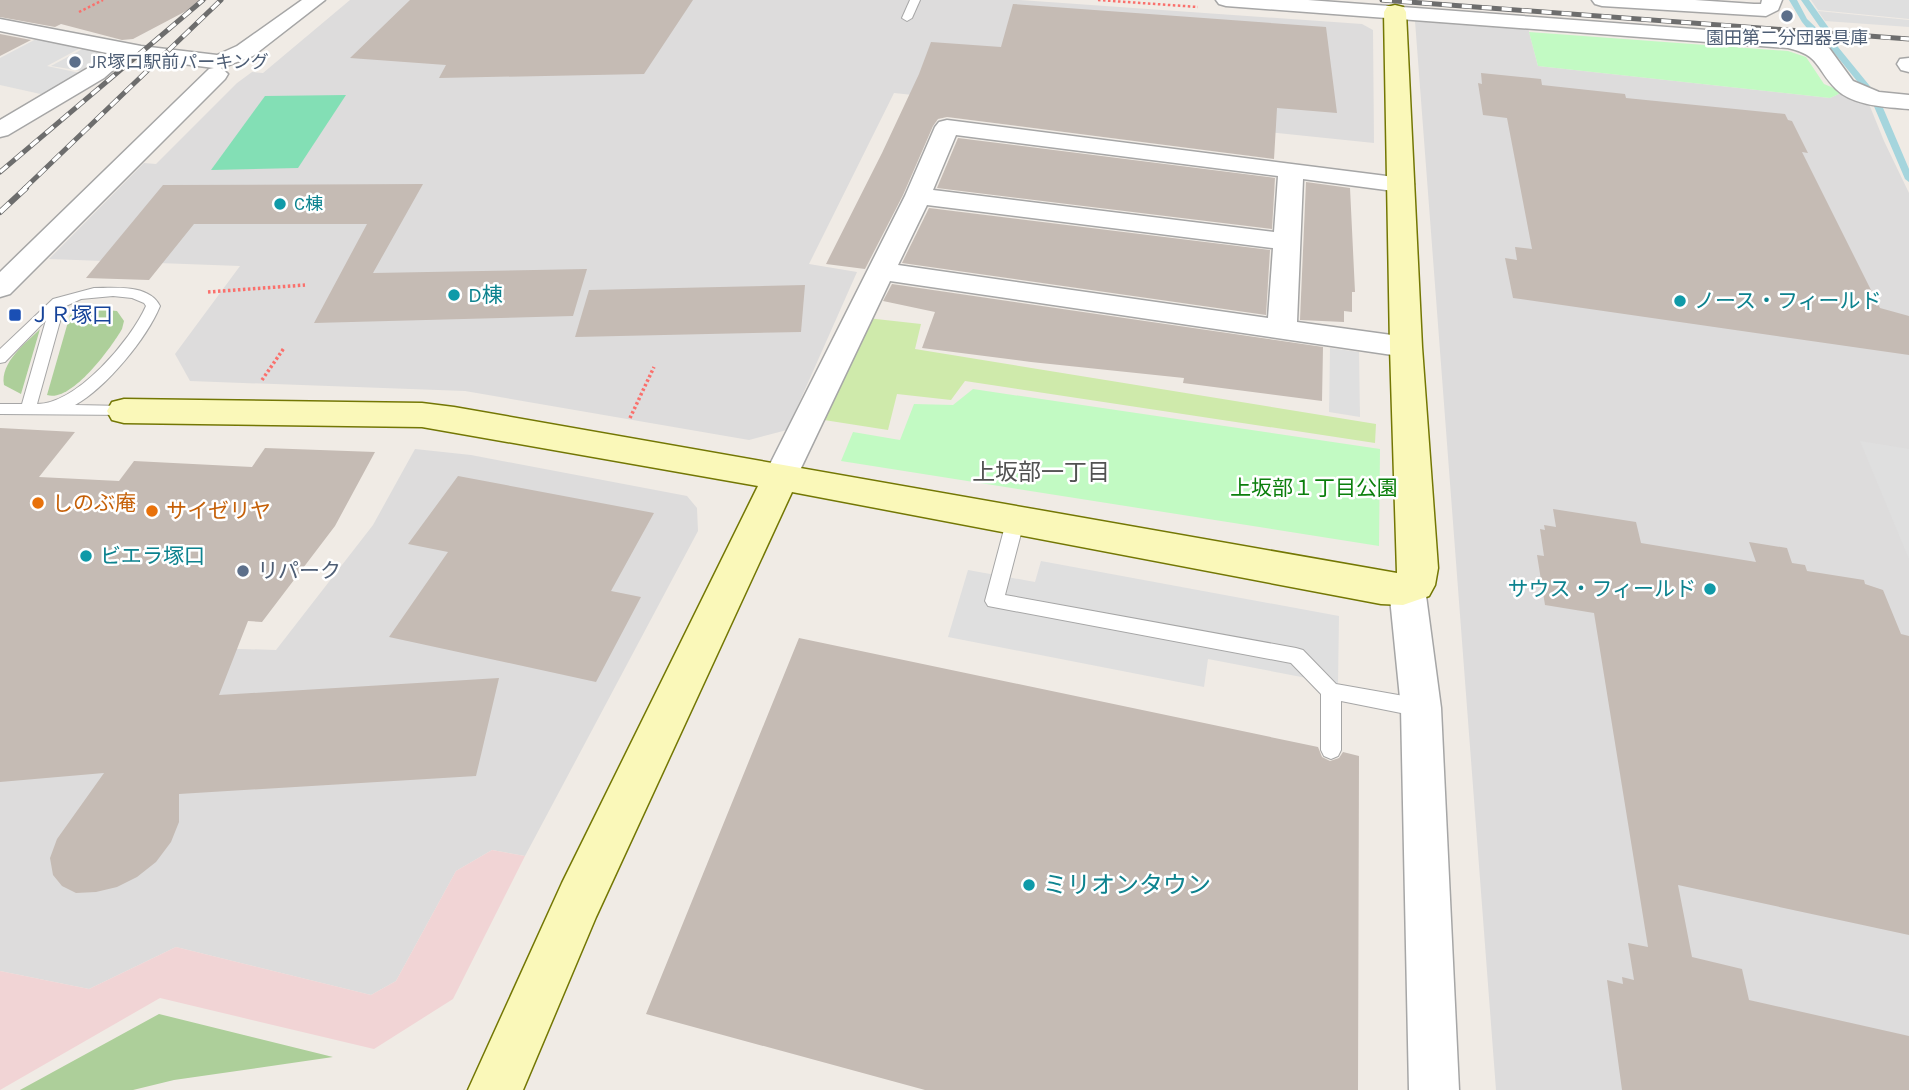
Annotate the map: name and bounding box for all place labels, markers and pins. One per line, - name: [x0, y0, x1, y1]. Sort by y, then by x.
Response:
- marker: 園田第二分団器具庫: [1779, 8, 1795, 24]
- place label: 園田第二分団器具庫: [1706, 27, 1868, 49]
- place label: JR塚口駅前パーキング: [89, 51, 269, 73]
- marker: JR塚口駅前パーキング: [67, 54, 83, 70]
- place label: C棟: [294, 193, 323, 215]
- marker: C棟: [272, 196, 288, 212]
- place label: D棟: [468, 283, 503, 307]
- marker: D棟: [446, 287, 462, 303]
- place label: ノース・フィールド: [1694, 289, 1882, 313]
- marker: ノース・フィールド: [1672, 293, 1688, 309]
- place label: ＪＲ塚口: [29, 303, 113, 327]
- marker: ＪＲ塚口: [7, 307, 23, 323]
- place label: しのぶ庵: [52, 491, 136, 515]
- marker: しのぶ庵: [30, 495, 46, 511]
- place label: サイゼリヤ: [166, 499, 271, 523]
- marker: サイゼリヤ: [144, 503, 160, 519]
- place label: ビエラ塚口: [100, 544, 205, 568]
- marker: ビエラ塚口: [78, 548, 94, 564]
- place label: リパーク: [257, 559, 341, 583]
- marker: リパーク: [235, 563, 251, 579]
- place label: サウス・フィールド: [1507, 577, 1696, 601]
- marker: サウス・フィールド: [1702, 581, 1718, 597]
- place label: ミリオンタウン: [1043, 871, 1211, 899]
- marker: ミリオンタウン: [1021, 877, 1037, 893]

